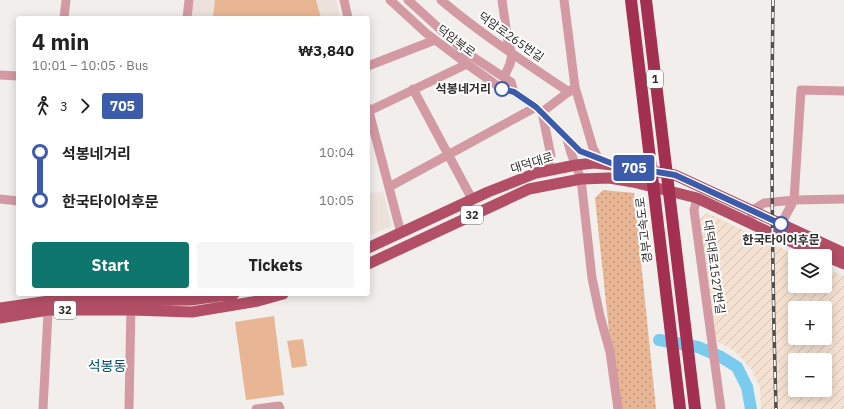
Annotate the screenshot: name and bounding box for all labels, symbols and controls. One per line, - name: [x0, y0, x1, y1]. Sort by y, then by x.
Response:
- street label: 덕암로265번길: [476, 8, 547, 65]
- street label: 덕암북로: [434, 21, 478, 60]
- text: 4 min: [32, 27, 89, 56]
- text: ₩3,840: [298, 41, 354, 60]
- text: 10:01 – 10:05 · Bus: [32, 57, 148, 74]
- road number: 1: [647, 70, 663, 88]
- place label: 석봉네거리: [436, 81, 491, 96]
- marker: 석봉네거리: [494, 81, 510, 97]
- icon: walk: [32, 95, 54, 117]
- icon: forward: [74, 95, 96, 117]
- text: 705: [110, 97, 135, 115]
- text: 3: [60, 98, 68, 115]
- text: 석봉네거리: [62, 144, 131, 163]
- text: 10:04: [319, 144, 354, 161]
- street label: 대덕대로: [509, 149, 555, 176]
- line badge: 705: [611, 155, 657, 181]
- text: 705: [621, 159, 647, 177]
- text: 한국타이어후문: [62, 192, 159, 211]
- text: 10:05: [319, 192, 354, 209]
- street label: 경부고속도로: [632, 196, 655, 264]
- road number: 32: [461, 206, 483, 224]
- marker: 한국타이어후문: [773, 216, 789, 232]
- street label: 대덕대로1527번길: [700, 219, 729, 315]
- place label: 한국타이어후문: [742, 232, 820, 247]
- button: Start: [32, 242, 189, 288]
- button: Tickets: [197, 242, 354, 288]
- map controls: [788, 249, 832, 397]
- button: layers: [788, 249, 832, 293]
- road number: 32: [54, 301, 76, 319]
- button: +: [788, 301, 832, 345]
- button: −: [788, 353, 832, 397]
- district label: 석봉동: [88, 357, 126, 375]

